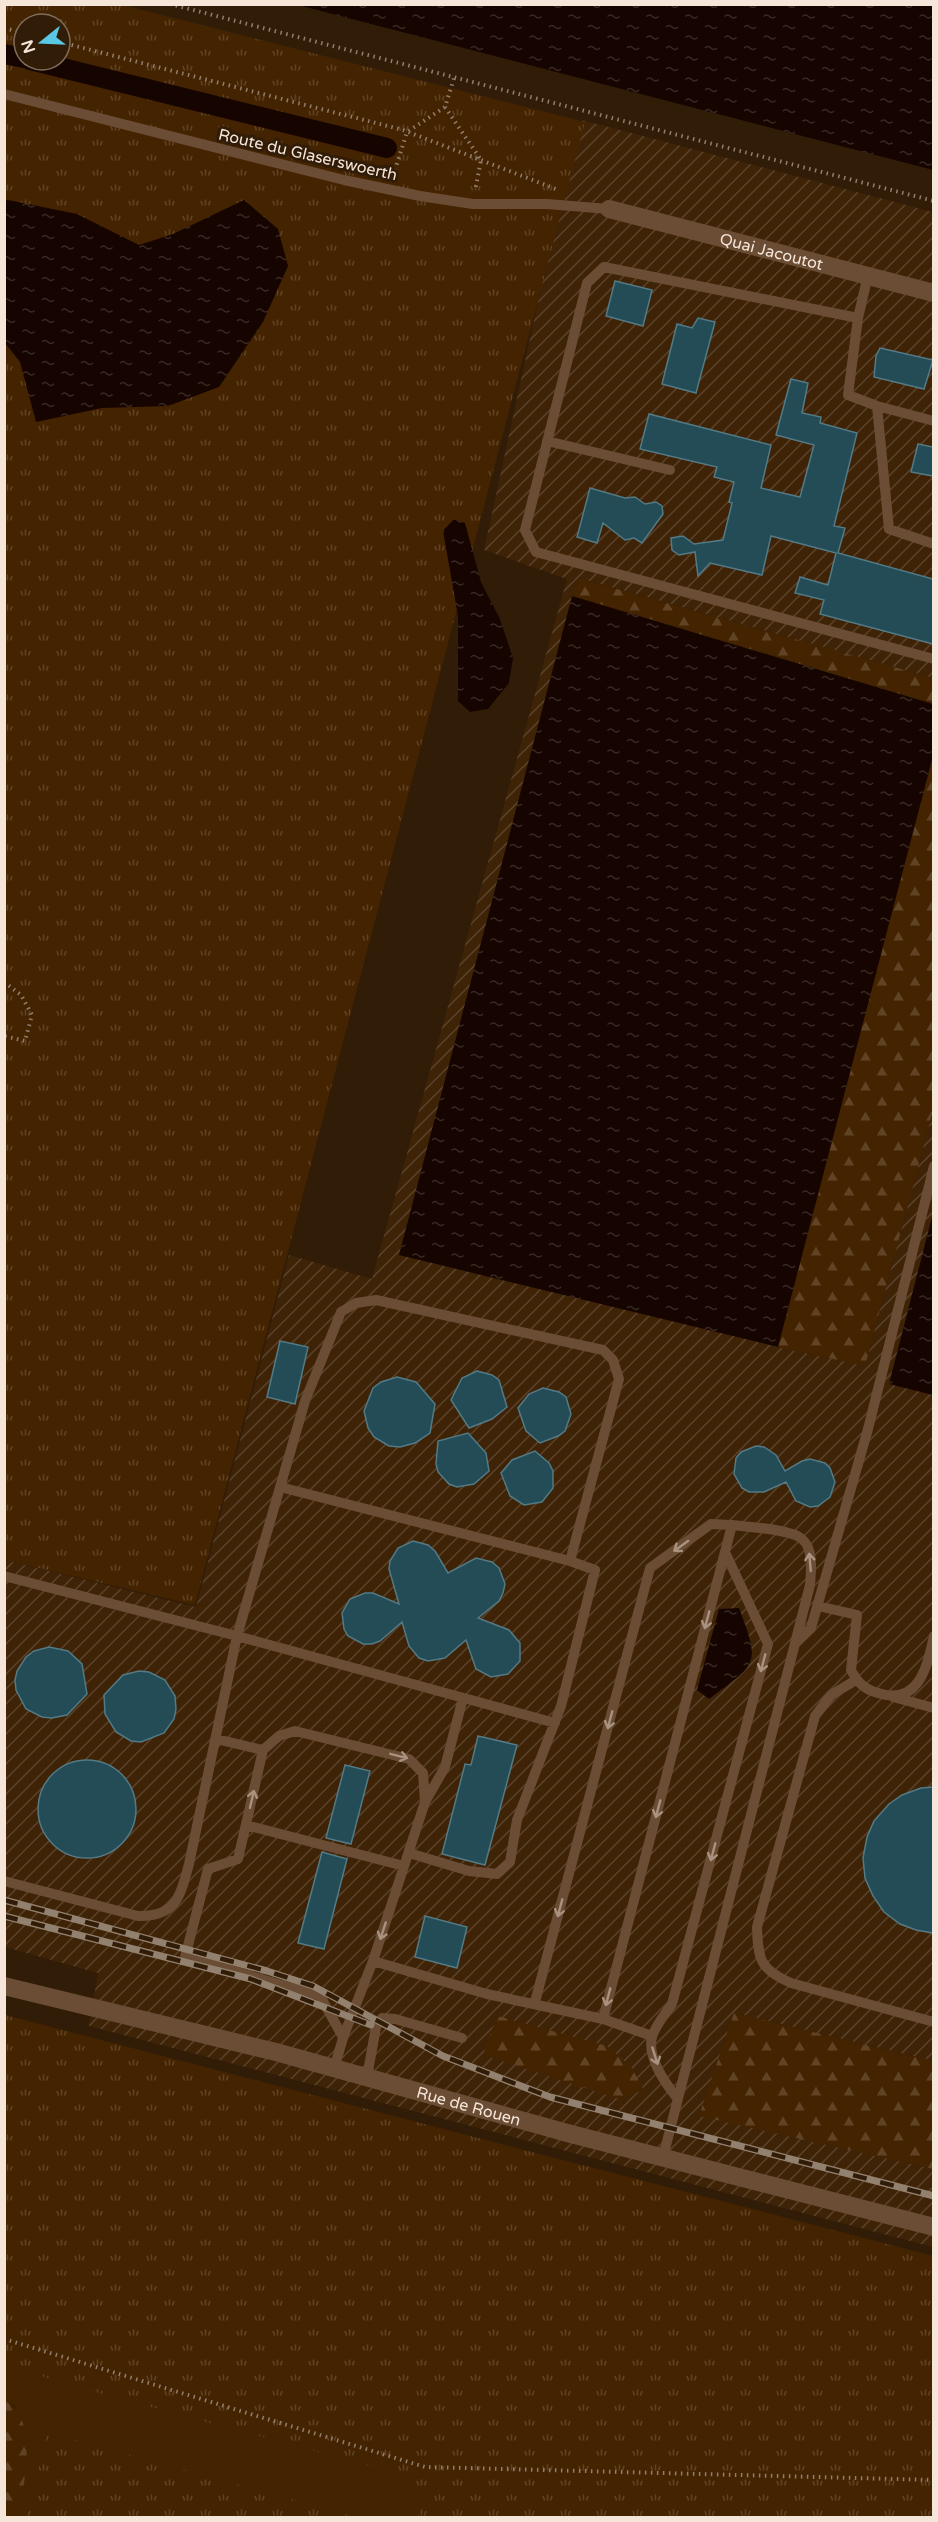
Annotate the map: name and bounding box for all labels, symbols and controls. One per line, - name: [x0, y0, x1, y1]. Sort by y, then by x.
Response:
- north arrow: [12, 12, 72, 72]
- text: N: [17, 37, 40, 56]
- street label: Route du Glaserswoerth: [216, 125, 399, 185]
- street label: Quai Jacoutot: [718, 229, 825, 275]
- one-way arrow: [673, 1540, 689, 1552]
- one-way arrow: [804, 1552, 815, 1572]
- one-way arrow: [701, 1610, 713, 1629]
- one-way arrow: [757, 1653, 768, 1672]
- one-way arrow: [603, 1710, 615, 1729]
- one-way arrow: [389, 1751, 408, 1763]
- one-way arrow: [247, 1790, 258, 1809]
- one-way arrow: [651, 1799, 663, 1818]
- one-way arrow: [706, 1842, 718, 1861]
- one-way arrow: [553, 1898, 565, 1917]
- one-way arrow: [377, 1921, 388, 1940]
- one-way arrow: [602, 1987, 614, 2006]
- one-way arrow: [650, 2046, 661, 2065]
- street label: Rue de Rouen: [414, 2083, 523, 2131]

